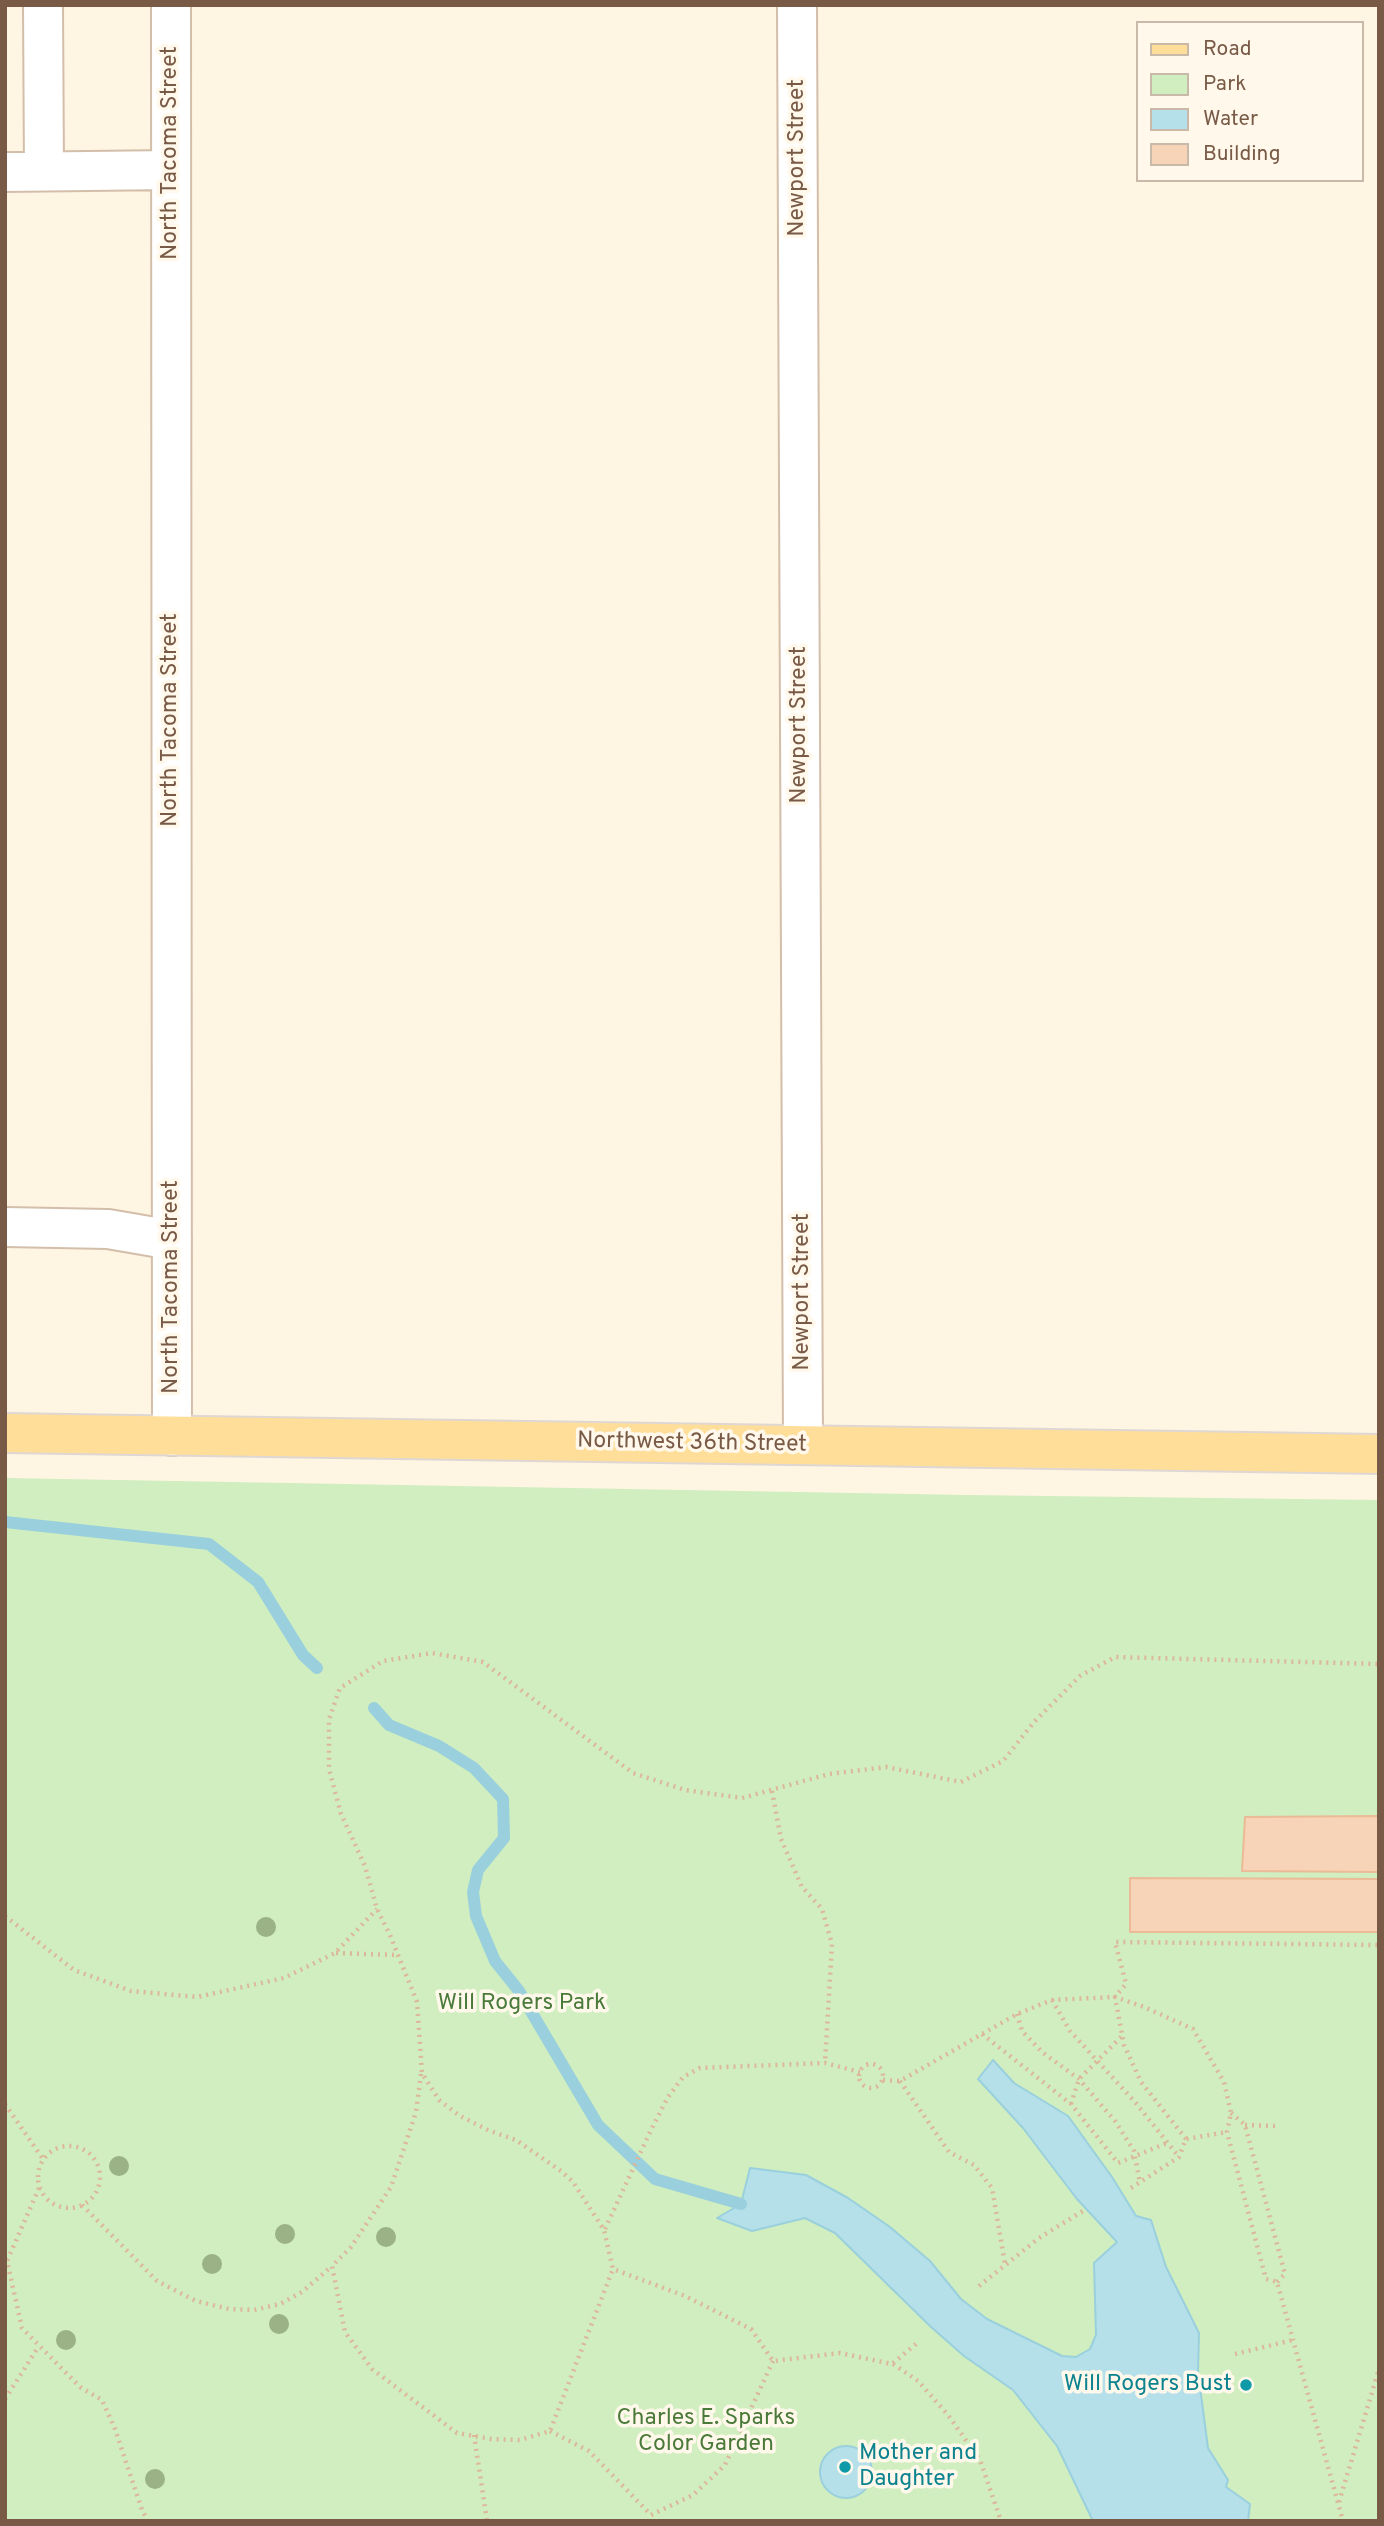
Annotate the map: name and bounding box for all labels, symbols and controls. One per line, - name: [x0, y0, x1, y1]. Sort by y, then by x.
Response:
- legend: [1136, 21, 1363, 182]
- text: Road: [1203, 36, 1252, 63]
- street label: North Tacoma Street: [157, 46, 185, 260]
- text: Park: [1203, 71, 1246, 98]
- street label: Newport Street: [784, 79, 812, 237]
- text: Water: [1203, 106, 1258, 133]
- text: Building: [1203, 141, 1281, 168]
- street label: North Tacoma Street: [157, 613, 185, 827]
- street label: Newport Street: [786, 646, 814, 804]
- street label: North Tacoma Street: [158, 1180, 186, 1394]
- street label: Newport Street: [789, 1213, 817, 1371]
- street label: Northwest 36th Street: [577, 1428, 807, 1460]
- park label: Will Rogers Park: [438, 1990, 606, 2018]
- place label: Will Rogers Bust: [1064, 2371, 1232, 2399]
- marker: Will Rogers Bust: [1238, 2377, 1254, 2393]
- park label: Charles E. Sparks Color Garden: [617, 2405, 795, 2459]
- place label: Mother and Daughter: [859, 2440, 977, 2494]
- marker: Mother and Daughter: [837, 2459, 853, 2475]

